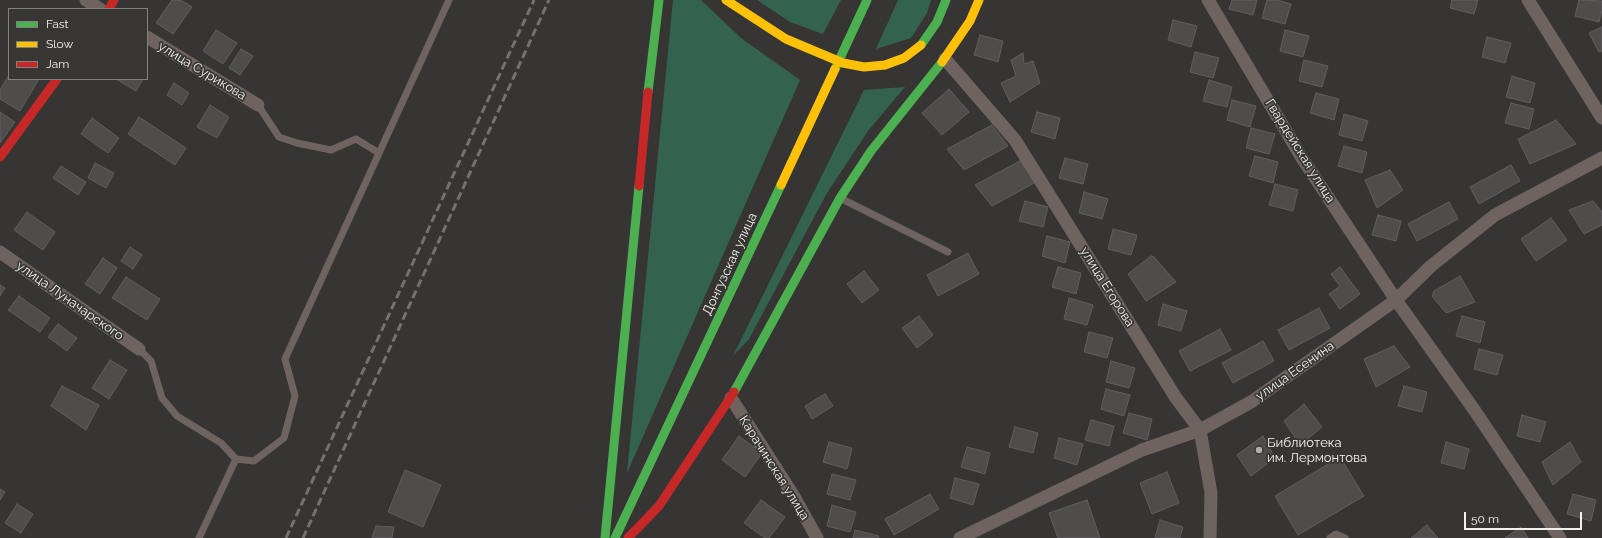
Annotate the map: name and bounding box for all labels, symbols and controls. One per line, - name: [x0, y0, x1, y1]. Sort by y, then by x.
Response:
- legend: [8, 8, 148, 80]
- text: Fast: [46, 17, 69, 31]
- text: Slow: [46, 37, 73, 51]
- street label: улица Сурикова: [155, 39, 249, 103]
- text: Jam: [46, 57, 69, 71]
- street label: Гвардейская улица: [1262, 96, 1338, 206]
- street label: Донгузская улица: [699, 210, 761, 318]
- street label: улица Егорова: [1076, 244, 1138, 330]
- street label: улица Луначарского: [13, 258, 127, 344]
- street label: улица Есенина: [1253, 338, 1337, 404]
- street label: Карачинская улица: [736, 413, 812, 523]
- place label: Библиотека им. Лермонтова: [1267, 435, 1367, 466]
- marker: Библиотека им. Лермонтова: [1254, 445, 1264, 455]
- scale bar: [1466, 504, 1584, 530]
- text: 50 m: [1471, 512, 1499, 526]

